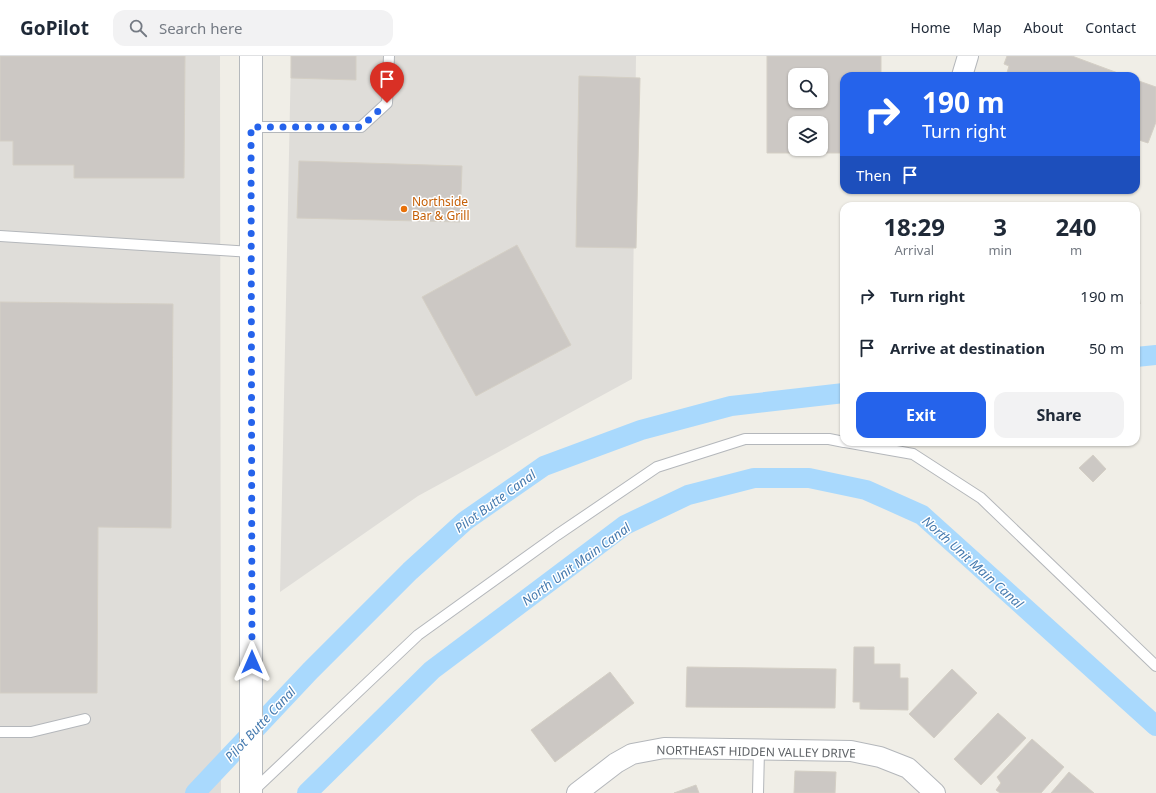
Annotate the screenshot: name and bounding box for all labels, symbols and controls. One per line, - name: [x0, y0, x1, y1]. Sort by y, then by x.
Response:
- search box: [113, 10, 393, 46]
- text: GoPilot: [20, 15, 89, 41]
- icon: search: [127, 17, 149, 39]
- text: Search here: [159, 18, 242, 38]
- text: Home: [911, 18, 950, 37]
- text: Map: [972, 18, 1002, 37]
- text: About: [1024, 18, 1063, 37]
- text: Contact: [1085, 18, 1136, 37]
- pin: [370, 62, 404, 103]
- icon: arrive: [376, 68, 398, 90]
- map controls: [788, 68, 828, 156]
- button: search: [788, 68, 828, 108]
- text: 190 m: [922, 83, 1005, 121]
- icon: right: [856, 88, 908, 140]
- button: layers: [788, 116, 828, 156]
- text: Turn right: [922, 119, 1006, 143]
- icon: arrive: [899, 164, 921, 186]
- text: Then: [856, 165, 891, 185]
- place label: Northside Bar & Grill: [412, 193, 470, 224]
- marker: Northside Bar & Grill: [399, 204, 409, 214]
- text: 18:29: [883, 210, 945, 243]
- text: 3: [993, 210, 1007, 243]
- text: 240: [1055, 210, 1097, 243]
- text: Arrival: [894, 241, 934, 259]
- text: min: [988, 241, 1012, 259]
- text: m: [1070, 241, 1082, 259]
- icon: right: [856, 285, 878, 307]
- text: Turn right: [890, 286, 965, 306]
- text: 190 m: [1080, 286, 1124, 306]
- icon: arrive: [856, 337, 878, 359]
- text: Arrive at destination: [890, 338, 1045, 358]
- text: 50 m: [1089, 338, 1124, 358]
- button: Exit: [856, 392, 986, 438]
- button: Share: [994, 392, 1124, 438]
- water label: Pilot Butte Canal: [451, 465, 540, 537]
- water label: North Unit Main Canal: [919, 512, 1028, 613]
- water label: North Unit Main Canal: [518, 518, 634, 610]
- position arrow: [231, 641, 273, 683]
- water label: Pilot Butte Canal: [221, 682, 300, 765]
- street label: NORTHEAST HIDDEN VALLEY DRIVE: [656, 741, 856, 762]

